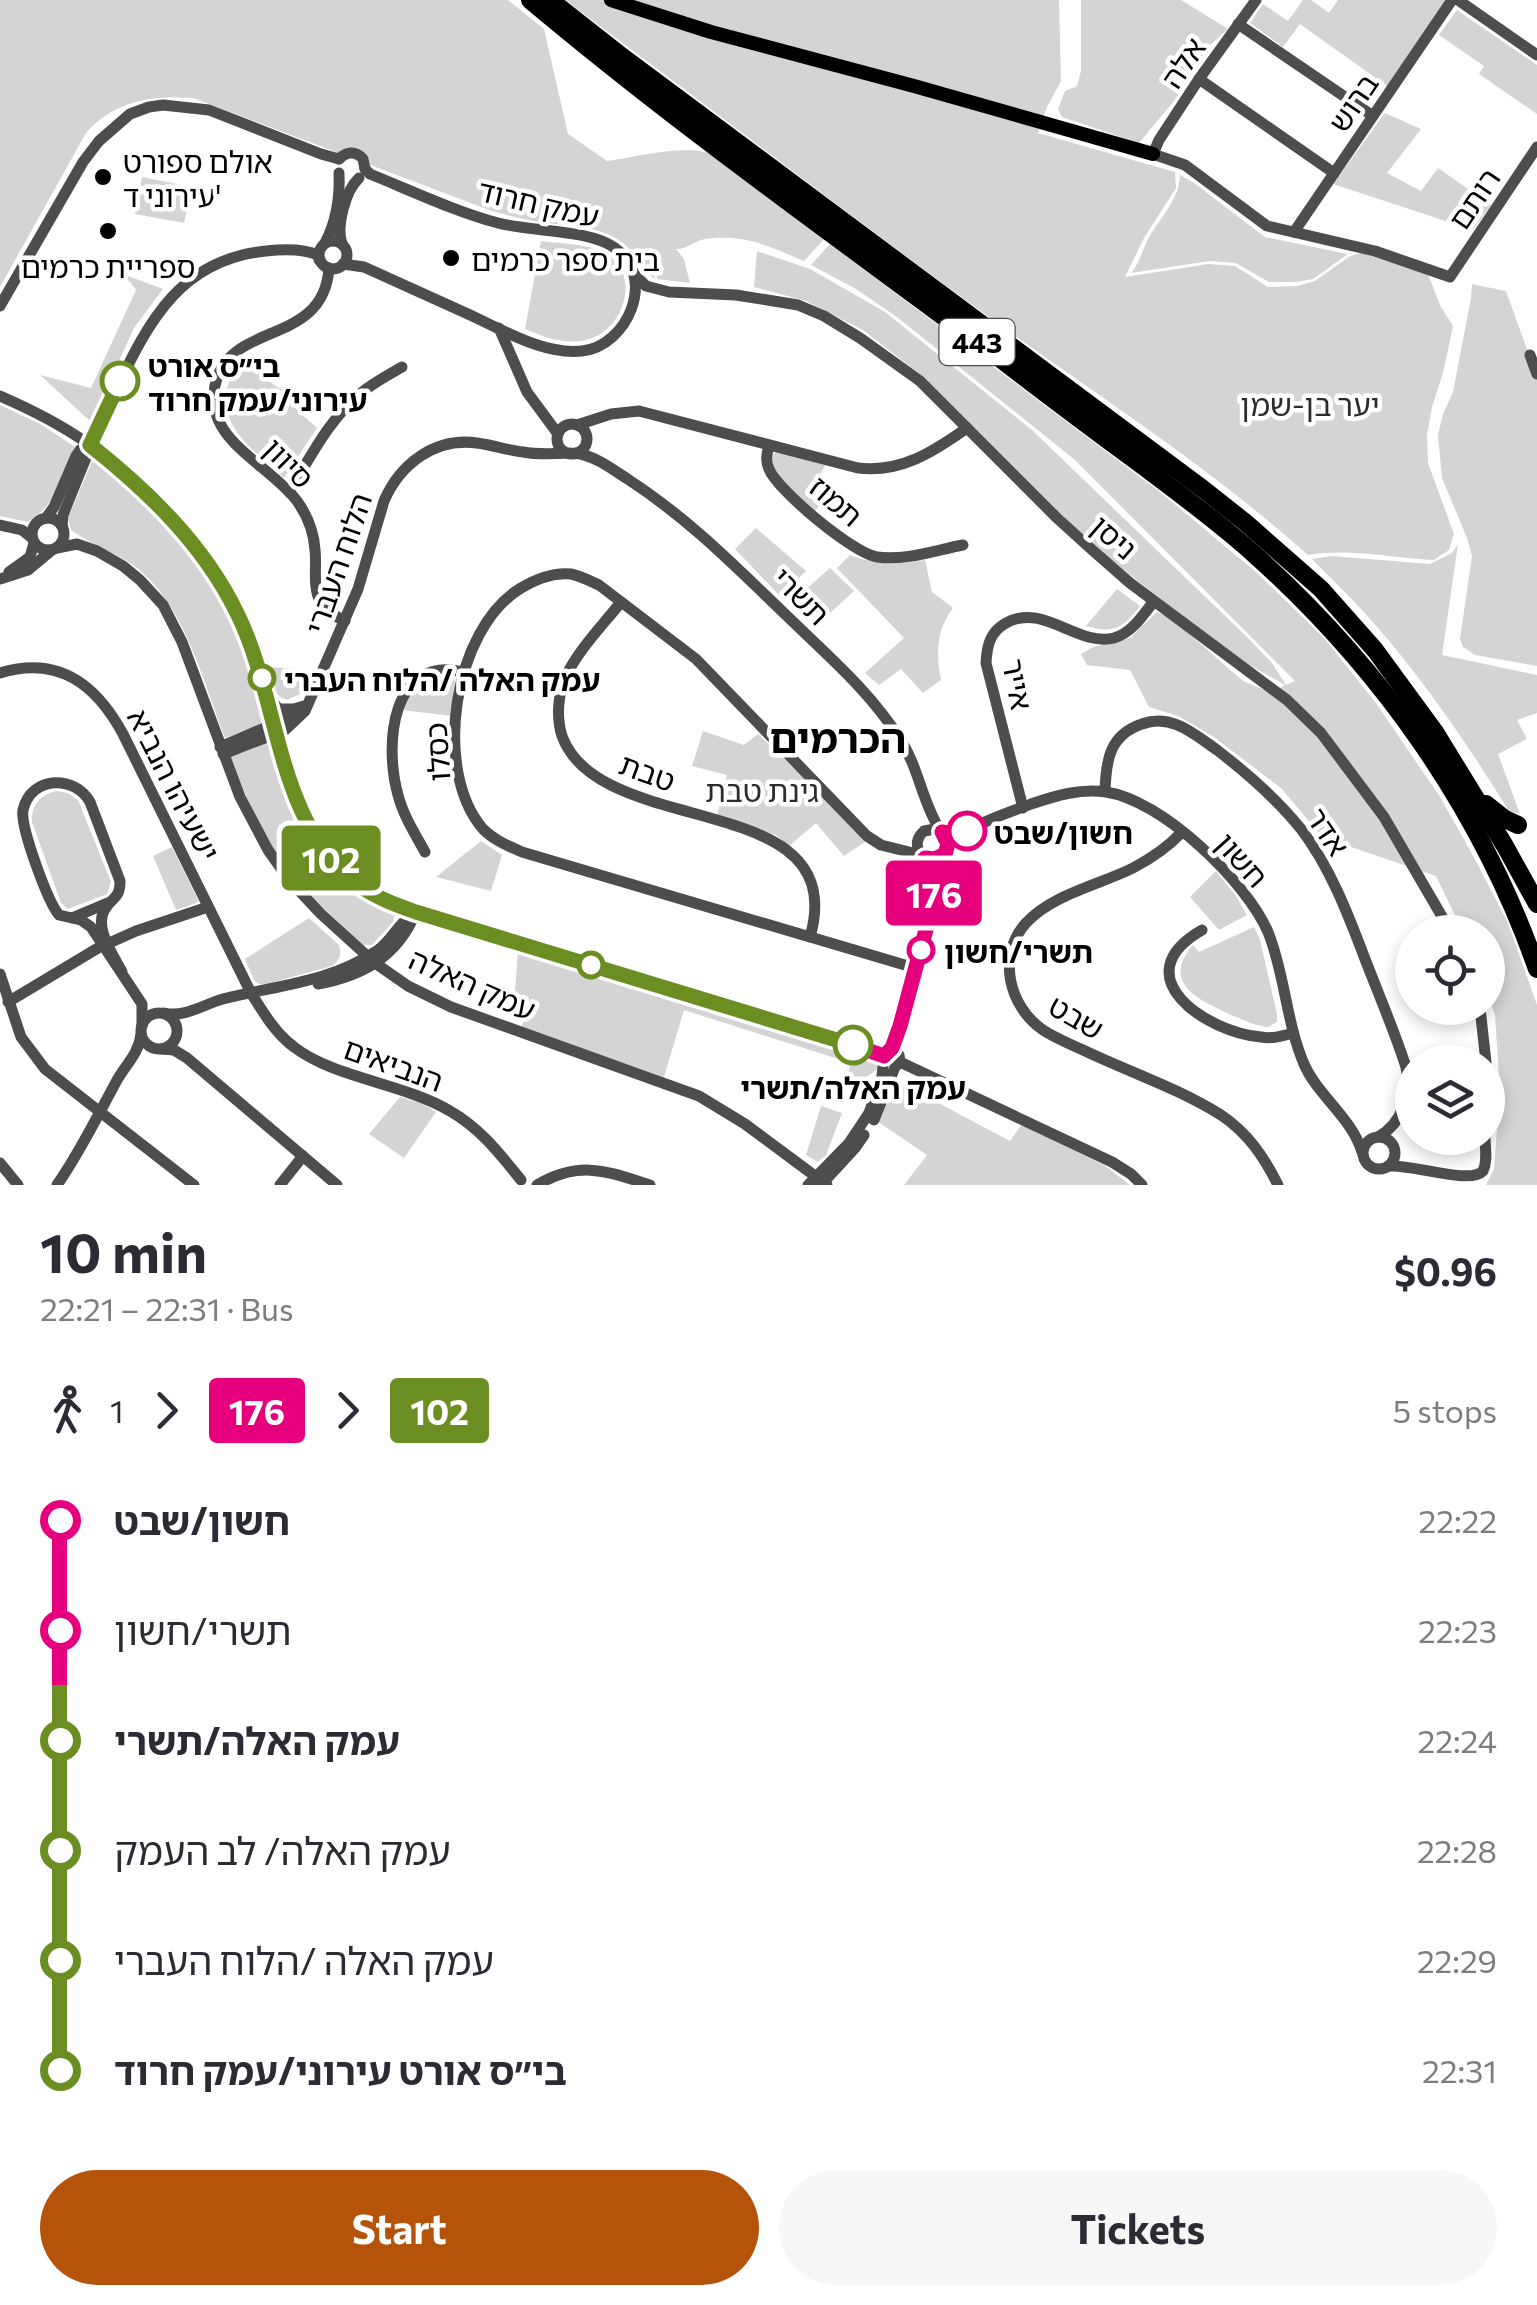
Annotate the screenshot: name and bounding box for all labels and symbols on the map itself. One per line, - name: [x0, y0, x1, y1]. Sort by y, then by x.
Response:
- street label: אלה: [1152, 30, 1212, 94]
- street label: ברוש: [1319, 66, 1385, 138]
- place label: אולם ספורט עירוני ד': [123, 142, 273, 213]
- street label: רותם: [1439, 160, 1507, 236]
- marker: אולם ספורט עירוני ד': [92, 166, 114, 188]
- street label: עמק חרוד: [475, 170, 603, 234]
- marker: ספריית כרמים: [97, 220, 119, 242]
- place label: בית ספר כרמים: [471, 240, 660, 277]
- place label: ספריית כרמים: [20, 247, 196, 284]
- marker: בית ספר כרמים: [440, 247, 462, 269]
- road number: 443: [940, 319, 1014, 365]
- place label: בי״ס אורט עירוני/עמק חרוד: [148, 346, 367, 417]
- marker: בי״ס אורט עירוני/עמק חרוד: [101, 362, 139, 400]
- park label: יער בן-שמן: [1240, 385, 1380, 422]
- street label: סיוון: [257, 429, 323, 495]
- street label: תמוז: [803, 467, 871, 533]
- street label: הלוח העברי: [296, 488, 378, 638]
- street label: ניסן: [1084, 506, 1146, 566]
- street label: תשרי: [766, 559, 838, 631]
- street label: אייר: [996, 655, 1042, 713]
- place label: עמק האלה /הלוח העברי: [284, 660, 600, 697]
- marker: עמק האלה /הלוח העברי: [249, 665, 275, 691]
- street label: ישעיהו הנביא: [121, 702, 229, 866]
- district label: הכרמים: [770, 712, 906, 761]
- street label: כסלו: [415, 721, 457, 783]
- street label: טבת: [615, 744, 681, 798]
- park label: גינת טבת: [705, 771, 819, 808]
- street label: אדר: [1300, 800, 1358, 862]
- marker: חשון/שבט: [948, 812, 986, 850]
- place label: חשון/שבט: [994, 813, 1133, 850]
- street label: חשון: [1209, 824, 1277, 894]
- line badge: 102: [274, 826, 388, 890]
- line badge: 176: [876, 860, 992, 926]
- place label: תשרי/חשון: [944, 932, 1093, 969]
- marker: תשרי/חשון: [908, 937, 934, 963]
- street label: עמק האלה: [404, 939, 542, 1027]
- unlabelled marker: [578, 952, 604, 978]
- street label: שבט: [1043, 986, 1111, 1046]
- marker: עמק האלה/תשרי: [834, 1026, 872, 1064]
- street label: הנביאים: [339, 1028, 449, 1098]
- place label: עמק האלה/תשרי: [740, 1068, 966, 1105]

